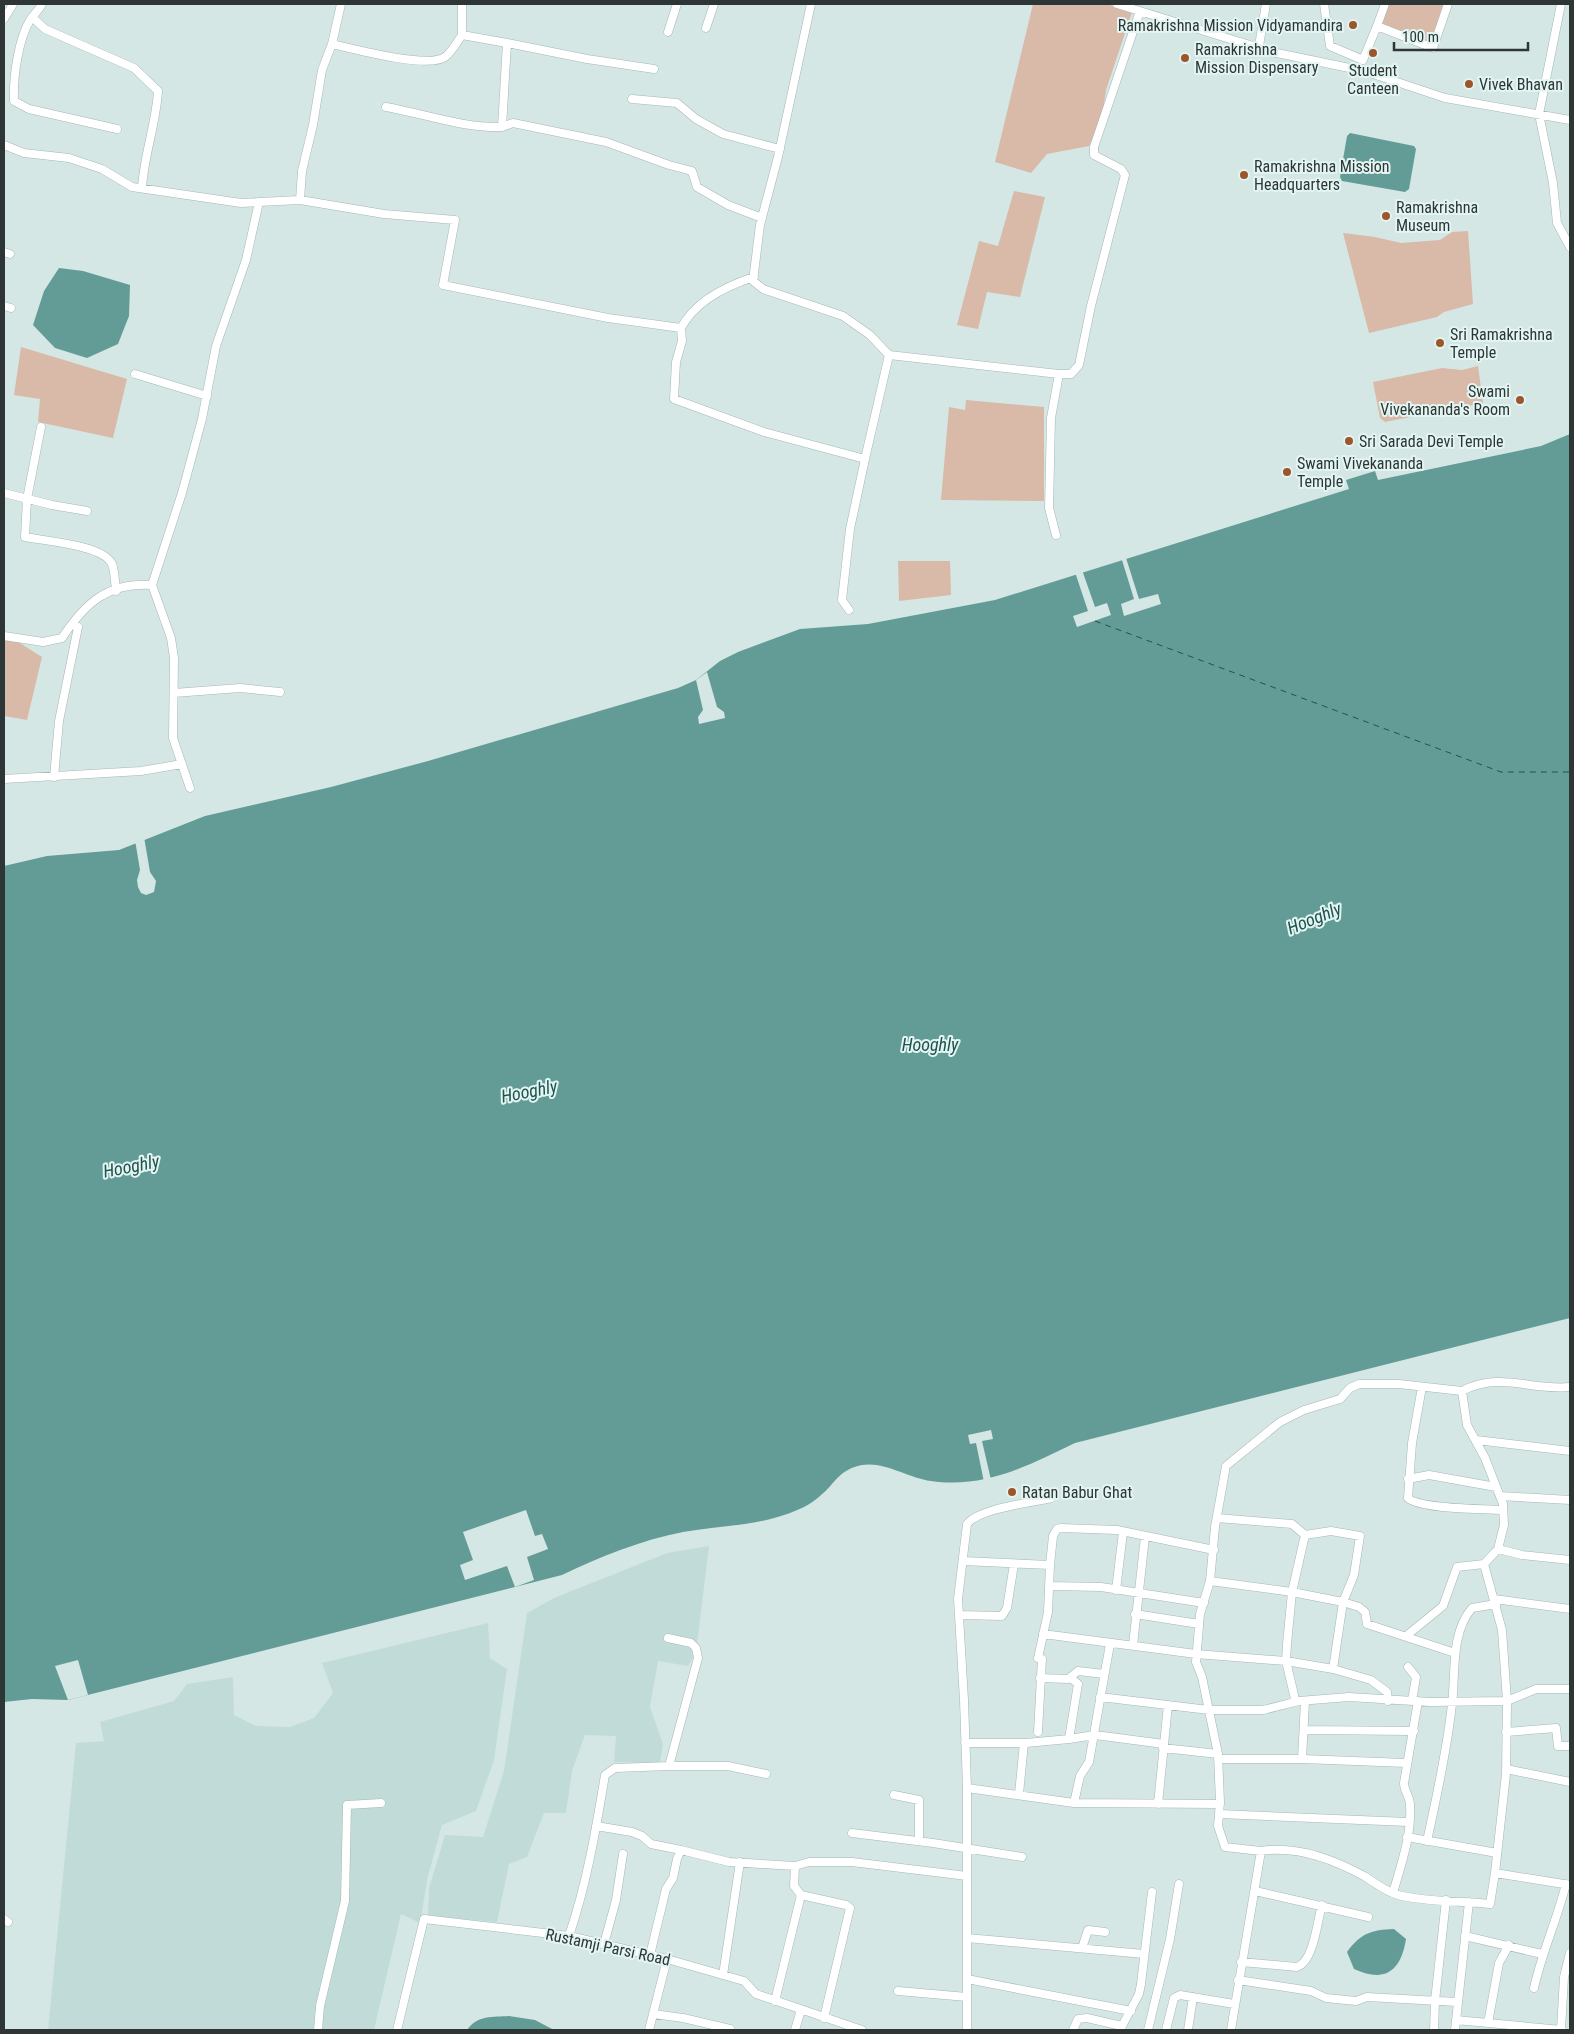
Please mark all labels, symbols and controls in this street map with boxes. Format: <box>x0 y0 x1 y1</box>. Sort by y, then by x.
place label: Ramakrishna Mission Vidyamandira <box>1118 16 1343 35</box>
marker: Ramakrishna Mission Vidyamandira <box>1347 19 1359 31</box>
scale bar <box>1394 20 1528 52</box>
text: 100 m <box>1402 28 1439 46</box>
place label: Ramakrishna Mission Dispensary <box>1195 40 1319 77</box>
marker: Student Canteen <box>1367 47 1379 59</box>
marker: Ramakrishna Mission Dispensary <box>1179 52 1191 64</box>
place label: Student Canteen <box>1347 61 1399 98</box>
place label: Vivek Bhavan <box>1479 75 1563 94</box>
marker: Vivek Bhavan <box>1463 78 1475 90</box>
place label: Ramakrishna Mission Headquarters <box>1254 157 1390 194</box>
marker: Ramakrishna Mission Headquarters <box>1238 169 1250 181</box>
place label: Ramakrishna Museum <box>1396 198 1478 235</box>
marker: Ramakrishna Museum <box>1380 210 1392 222</box>
place label: Sri Ramakrishna Temple <box>1450 325 1553 362</box>
marker: Sri Ramakrishna Temple <box>1434 337 1446 349</box>
place label: Swami Vivekananda's Room <box>1380 382 1510 419</box>
marker: Swami Vivekananda's Room <box>1514 394 1526 406</box>
place label: Sri Sarada Devi Temple <box>1359 432 1504 451</box>
marker: Sri Sarada Devi Temple <box>1343 435 1355 447</box>
place label: Swami Vivekananda Temple <box>1297 454 1423 491</box>
marker: Swami Vivekananda Temple <box>1281 466 1293 478</box>
water label: Hooghly <box>1284 897 1345 938</box>
water label: Hooghly <box>902 1034 959 1055</box>
water label: Hooghly <box>499 1075 560 1107</box>
water label: Hooghly <box>101 1150 162 1182</box>
place label: Ratan Babur Ghat <box>1022 1483 1132 1502</box>
marker: Ratan Babur Ghat <box>1006 1486 1018 1498</box>
street label: Rustamji Parsi Road <box>544 1925 672 1969</box>

